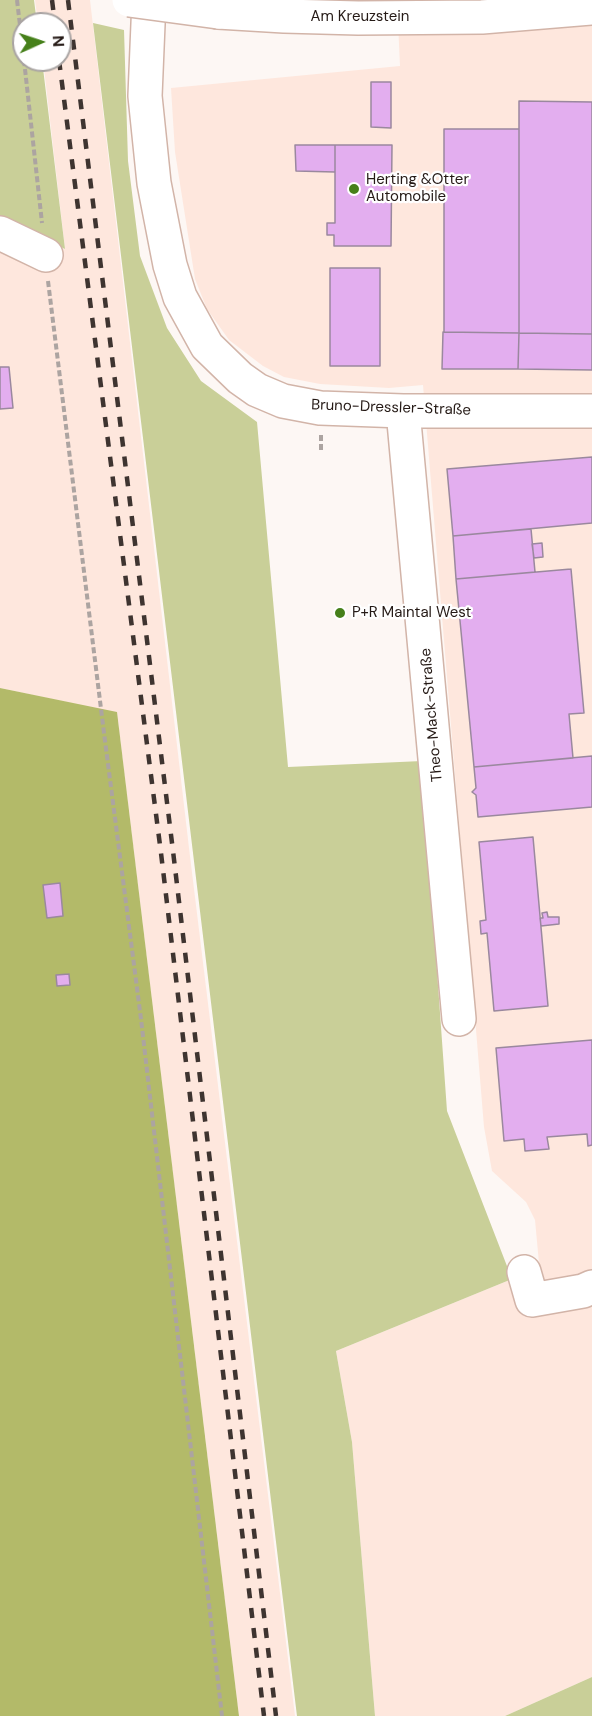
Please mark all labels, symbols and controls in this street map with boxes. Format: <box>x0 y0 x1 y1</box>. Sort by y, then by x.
street label: Am Kreuzstein <box>311 8 409 26</box>
north arrow <box>12 12 72 72</box>
text: N <box>48 35 69 48</box>
place label: Herting &Otter Automobile <box>366 171 469 206</box>
marker: Herting &Otter Automobile <box>347 182 361 196</box>
street label: Bruno-Dressler-Straße <box>311 396 471 420</box>
place label: P+R Maintal West <box>352 604 471 622</box>
marker: P+R Maintal West <box>333 606 347 620</box>
street label: Theo-Mack-Straße <box>417 647 447 783</box>

